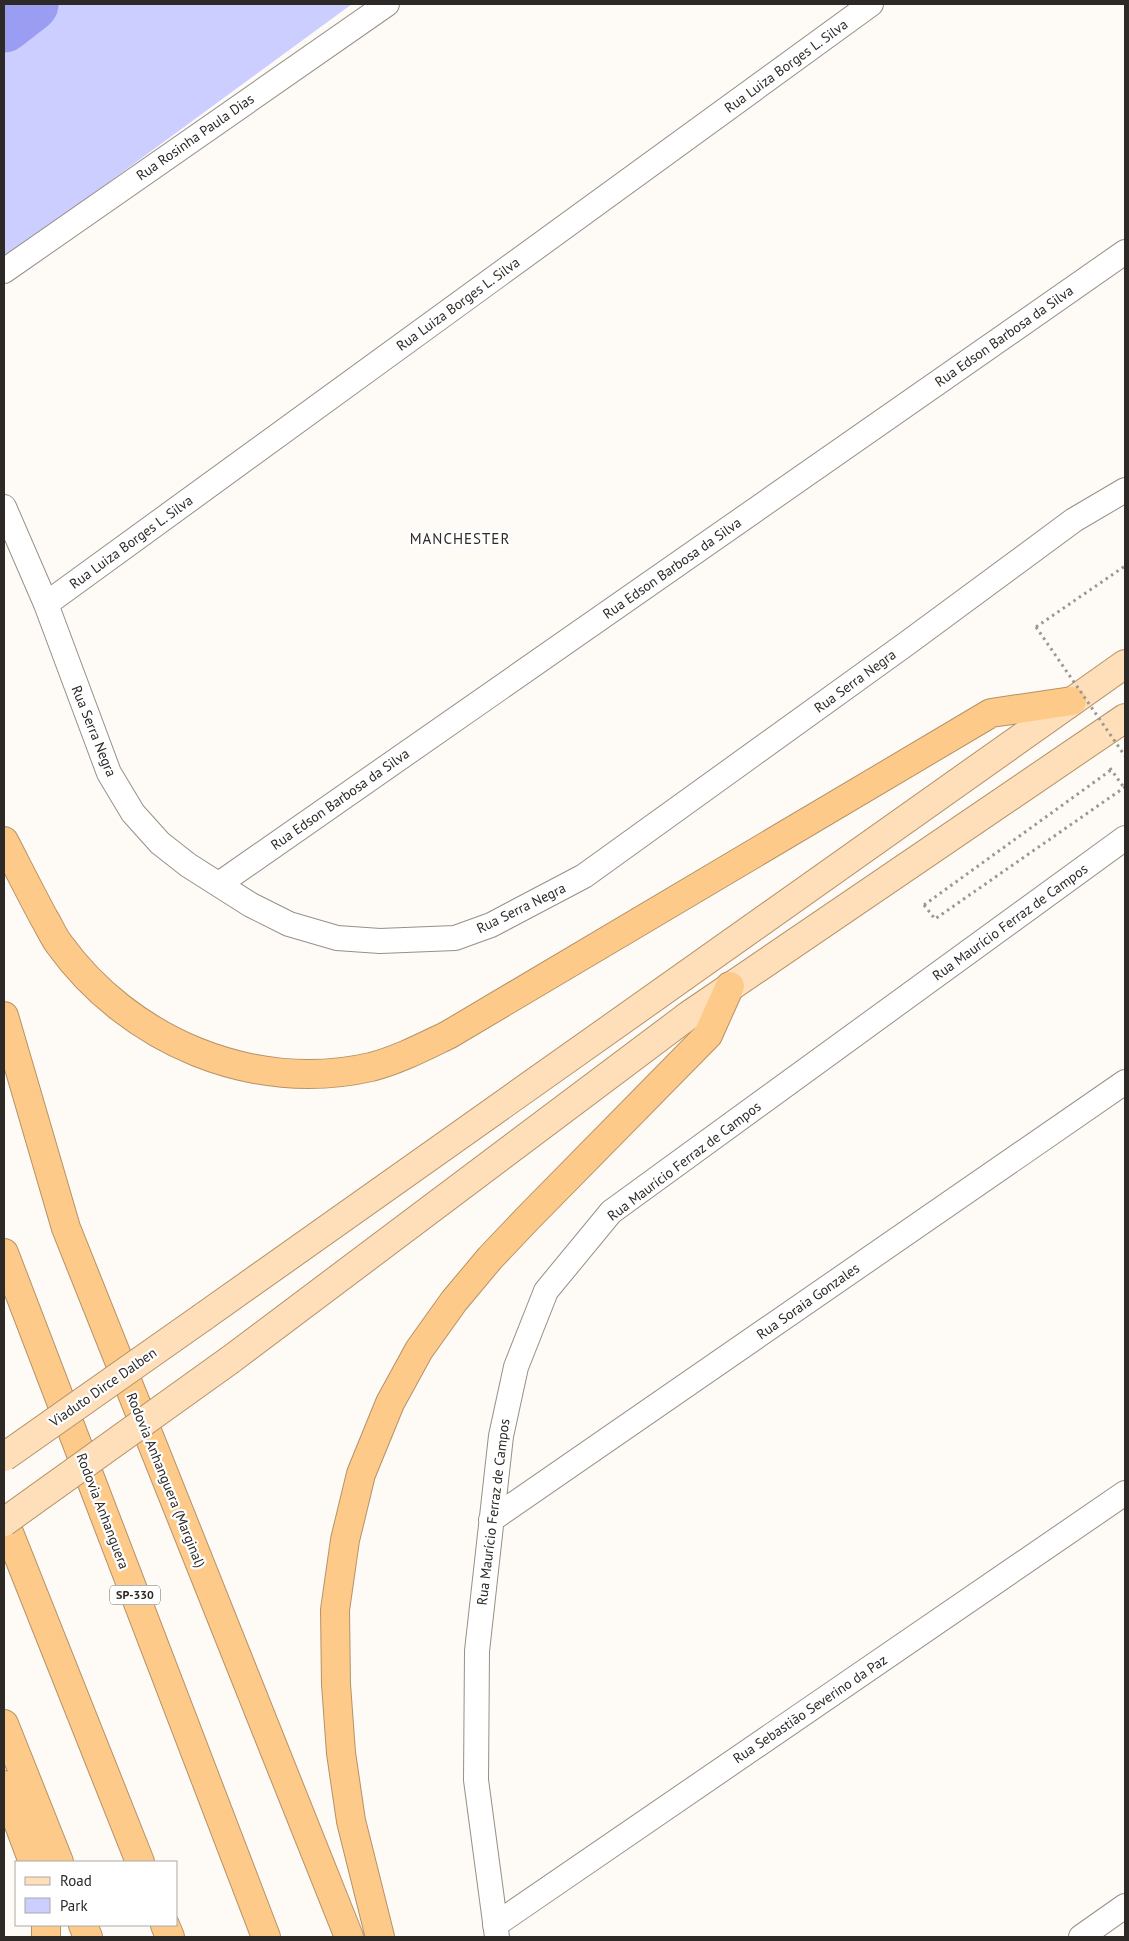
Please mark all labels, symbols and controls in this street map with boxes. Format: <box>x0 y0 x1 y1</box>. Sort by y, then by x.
street label: Rua Luiza Borges L. Silva <box>721 15 851 117</box>
street label: Rua Rosinha Paula Dias <box>133 90 257 184</box>
street label: Rua Luiza Borges L. Silva <box>393 253 523 355</box>
street label: Rua Edson Barbosa da Silva <box>931 281 1077 391</box>
street label: Rua Luiza Borges L. Silva <box>66 491 196 593</box>
street label: Rua Edson Barbosa da Silva <box>599 513 745 623</box>
district label: MANCHESTER <box>410 529 510 548</box>
street label: Rua Serra Negra <box>811 645 899 717</box>
street label: Rua Serra Negra <box>68 683 120 779</box>
street label: Rua Edson Barbosa da Silva <box>267 744 413 854</box>
street label: Rua Maurício Ferraz de Campos <box>929 860 1091 984</box>
street label: Rua Serra Negra <box>474 879 568 937</box>
street label: Rua Maurício Ferraz de Campos <box>604 1097 764 1225</box>
street label: Rua Soraia Gonzales <box>753 1259 863 1343</box>
street label: Viaduto Dirce Dalben <box>45 1343 160 1431</box>
street label: Rodovia Anhanguera (Marginal) <box>123 1390 209 1570</box>
street label: Rua Maurício Ferraz de Campos <box>473 1418 513 1606</box>
street label: Rodovia Anhanguera <box>73 1450 133 1572</box>
road number: SP-330 <box>110 1586 160 1604</box>
street label: Rua Sebastião Severino da Paz <box>729 1651 891 1767</box>
legend <box>15 1861 178 1926</box>
text: Road <box>60 1871 92 1890</box>
text: Park <box>60 1896 88 1915</box>

